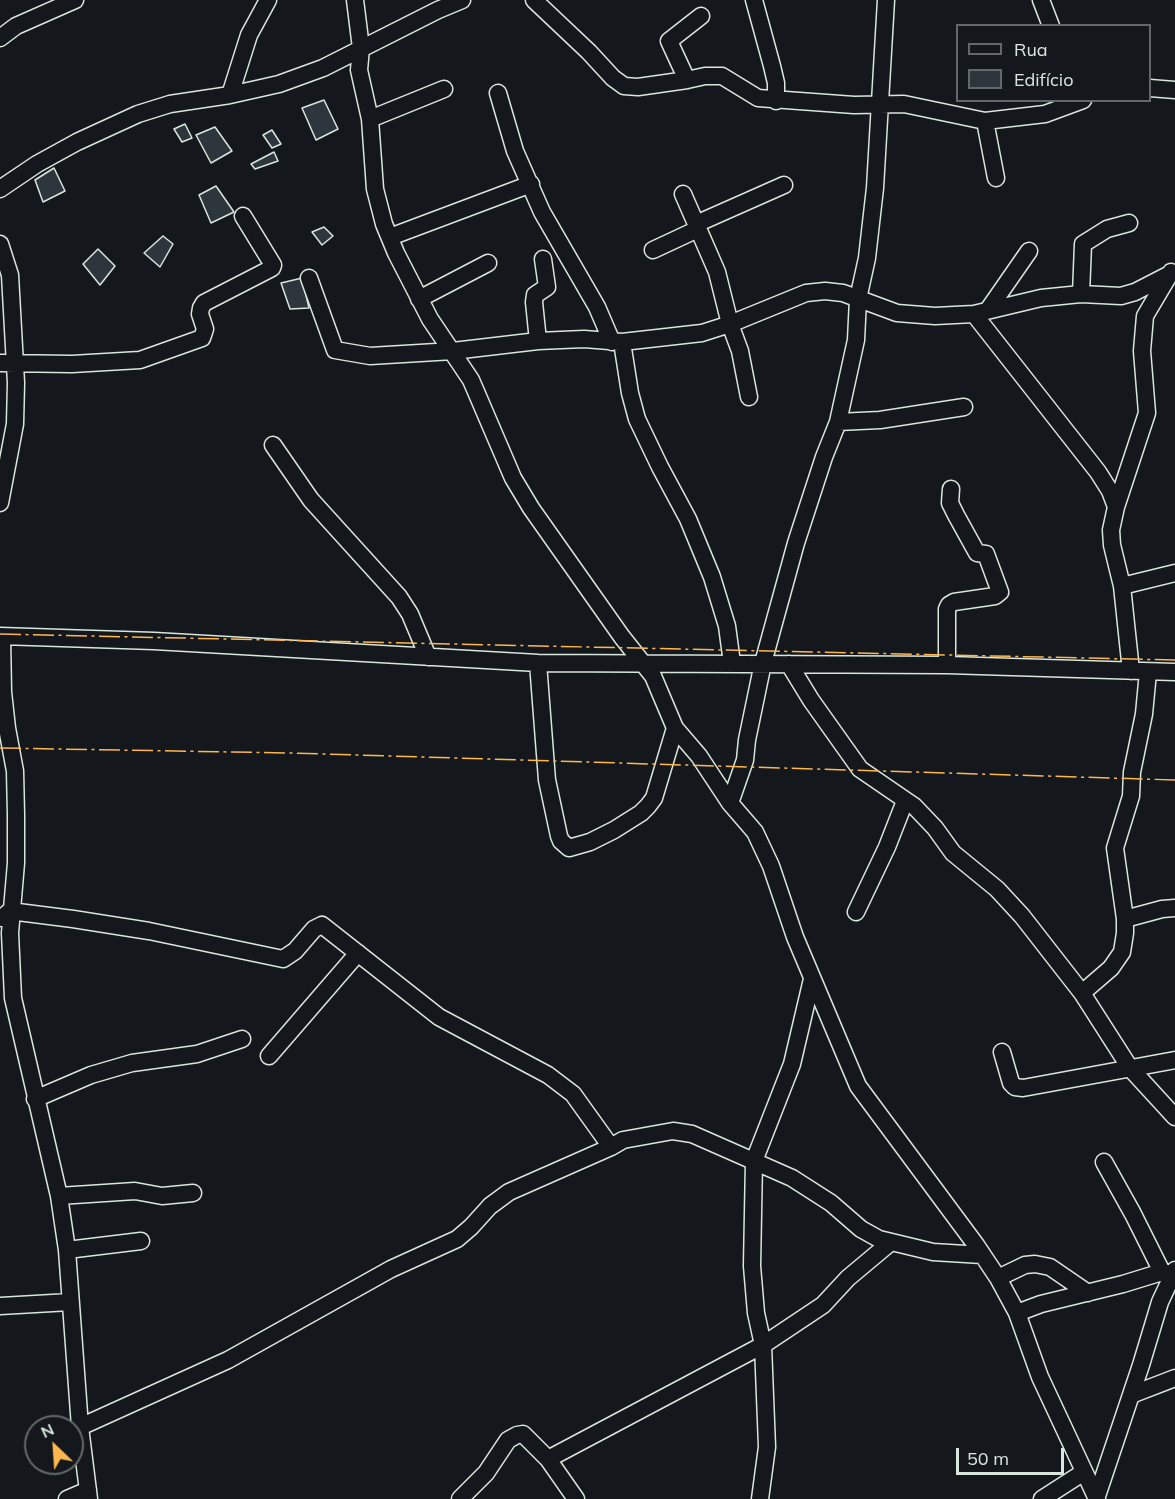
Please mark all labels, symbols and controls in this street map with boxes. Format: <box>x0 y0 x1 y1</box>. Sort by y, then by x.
legend <box>956 24 1151 102</box>
text: Rua <box>1014 38 1048 61</box>
text: Edifício <box>1014 68 1073 91</box>
north arrow <box>24 1415 84 1475</box>
text: N <box>38 1419 57 1442</box>
scale bar <box>959 1436 1067 1474</box>
text: 50 m <box>967 1447 1009 1470</box>

